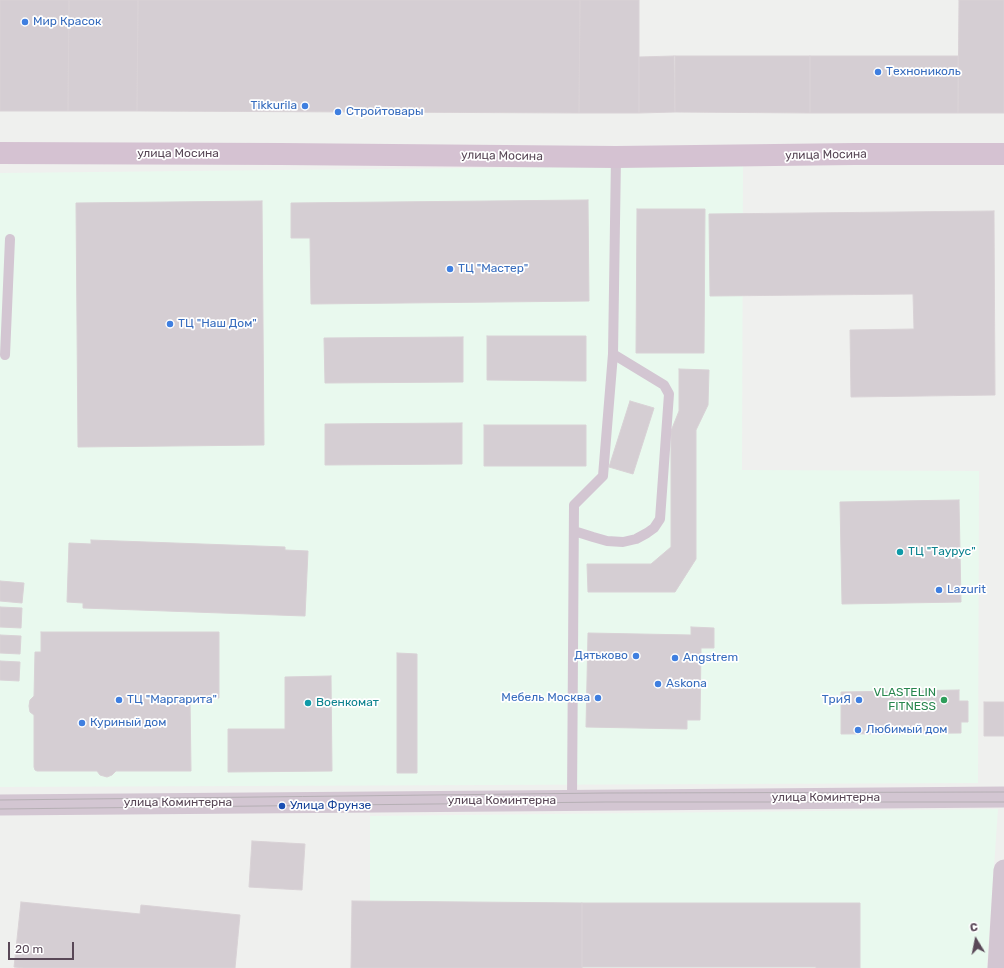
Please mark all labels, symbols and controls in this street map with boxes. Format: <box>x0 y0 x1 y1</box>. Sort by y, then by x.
place label: Мир Красок <box>33 15 101 29</box>
marker: Мир Красок <box>20 17 30 27</box>
place label: Технониколь <box>886 65 961 79</box>
marker: Технониколь <box>873 67 883 77</box>
place label: Tikkurila <box>251 99 297 113</box>
marker: Tikkurila <box>300 101 310 111</box>
place label: Стройтовары <box>346 105 424 119</box>
marker: Стройтовары <box>333 107 343 117</box>
street label: улица Мосина <box>137 147 219 161</box>
street label: улица Мосина <box>785 147 867 163</box>
street label: улица Мосина <box>461 148 543 164</box>
place label: ТЦ "Мастер" <box>458 262 528 276</box>
marker: ТЦ "Мастер" <box>445 264 455 274</box>
place label: ТЦ "Наш Дом" <box>178 317 257 331</box>
marker: ТЦ "Наш Дом" <box>165 319 175 329</box>
place label: ТЦ "Таурус" <box>908 545 976 559</box>
marker: ТЦ "Таурус" <box>895 547 905 557</box>
place label: Lazurit <box>947 583 986 597</box>
marker: Lazurit <box>934 585 944 595</box>
place label: Дятьково <box>574 649 628 663</box>
marker: Дятьково <box>631 651 641 661</box>
place label: Angstrem <box>683 651 738 665</box>
marker: Angstrem <box>670 653 680 663</box>
place label: Askona <box>666 677 707 691</box>
marker: Askona <box>653 679 663 689</box>
place label: VLASTELIN FITNESS <box>874 686 936 714</box>
place label: Мебель Москва <box>501 691 590 705</box>
place label: ТЦ "Маргарита" <box>127 693 217 707</box>
marker: Мебель Москва <box>593 693 603 703</box>
place label: ТриЯ <box>822 693 851 707</box>
marker: ТЦ "Маргарита" <box>114 695 124 705</box>
marker: ТриЯ <box>854 695 864 705</box>
marker: VLASTELIN FITNESS <box>939 695 949 705</box>
place label: Военкомат <box>316 696 379 710</box>
marker: Военкомат <box>303 698 313 708</box>
place label: Куриный дом <box>90 716 166 730</box>
marker: Куриный дом <box>77 718 87 728</box>
place label: Любимый дом <box>866 723 947 737</box>
marker: Любимый дом <box>853 725 863 735</box>
street label: улица Коминтерна <box>772 791 880 805</box>
street label: улица Коминтерна <box>448 794 556 808</box>
street label: улица Коминтерна <box>124 796 232 810</box>
place label: Улица Фрунзе <box>290 799 371 813</box>
marker: Улица Фрунзе <box>277 801 287 811</box>
north arrow <box>956 920 996 960</box>
text: С <box>969 921 979 935</box>
scale bar <box>10 934 76 960</box>
text: 20 m <box>15 942 43 956</box>

